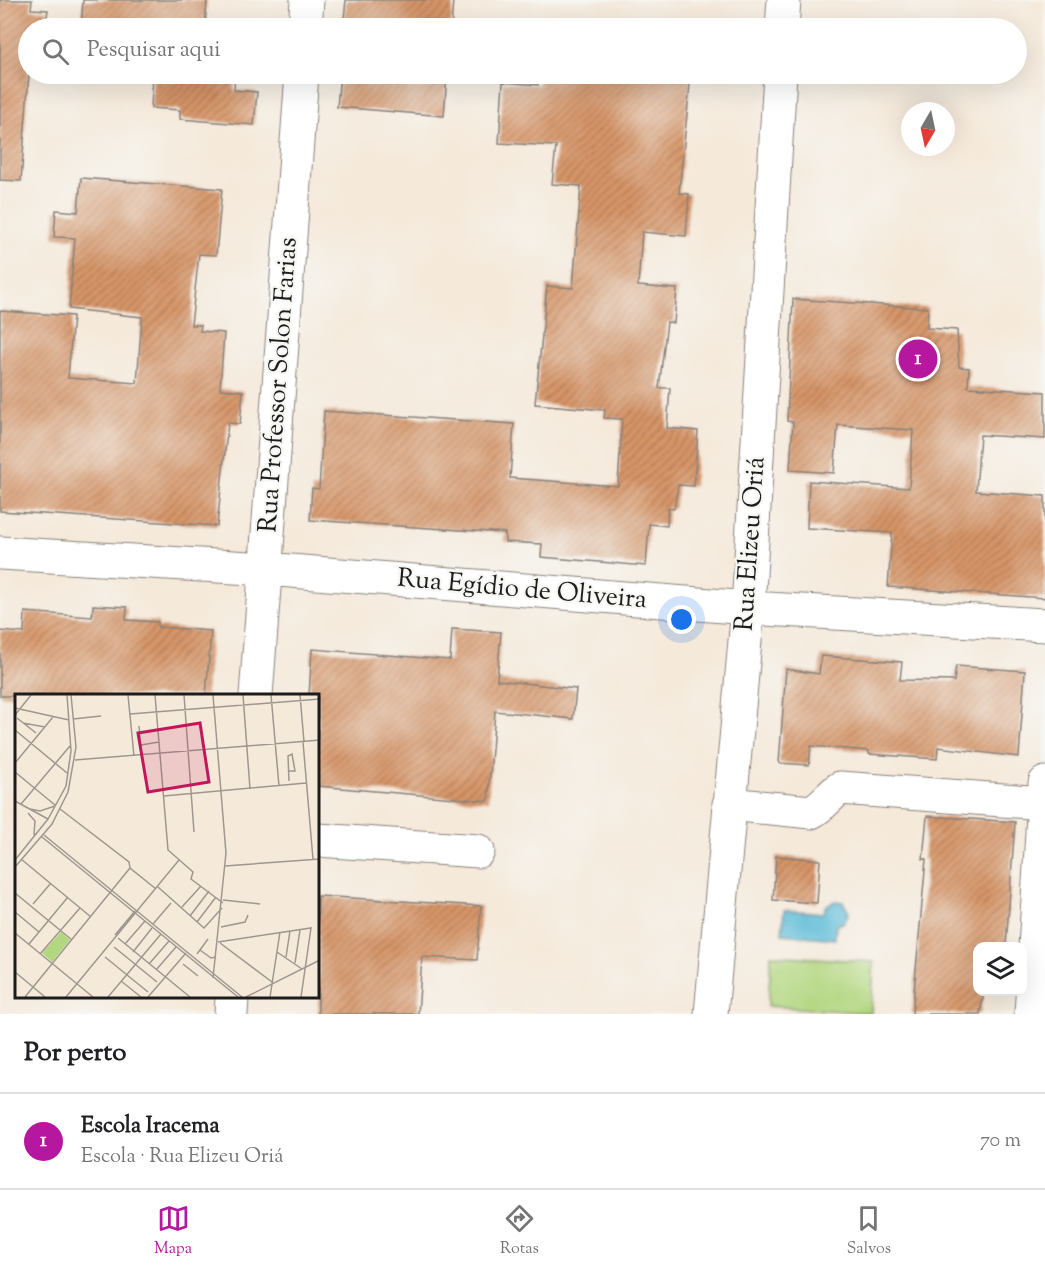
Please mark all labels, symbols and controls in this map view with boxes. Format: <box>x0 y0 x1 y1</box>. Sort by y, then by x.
search box <box>18 18 1027 84</box>
icon: search <box>39 35 72 68</box>
text: Pesquisar aqui <box>87 35 221 67</box>
north arrow <box>901 102 955 156</box>
street label: Rua Professor Solon Farias <box>250 236 308 534</box>
pin: 1 <box>898 336 938 382</box>
street label: Rua Elizeu Oriá <box>726 456 776 632</box>
street label: Rua Egídio de Oliveira <box>396 561 648 619</box>
your location <box>667 605 696 634</box>
inset map <box>15 694 320 999</box>
map controls <box>973 942 1027 996</box>
button: layers <box>973 942 1027 996</box>
text: Por perto <box>24 1035 126 1072</box>
text: Escola Iracema <box>81 1111 220 1143</box>
text: 1 <box>40 1127 47 1156</box>
text: 70 m <box>980 1127 1021 1156</box>
text: Escola · Rua Elizeu Oriá <box>81 1143 283 1172</box>
tab: Mapa <box>154 1202 192 1261</box>
tab: Rotas <box>500 1202 539 1261</box>
tab: Salvos <box>847 1202 891 1261</box>

